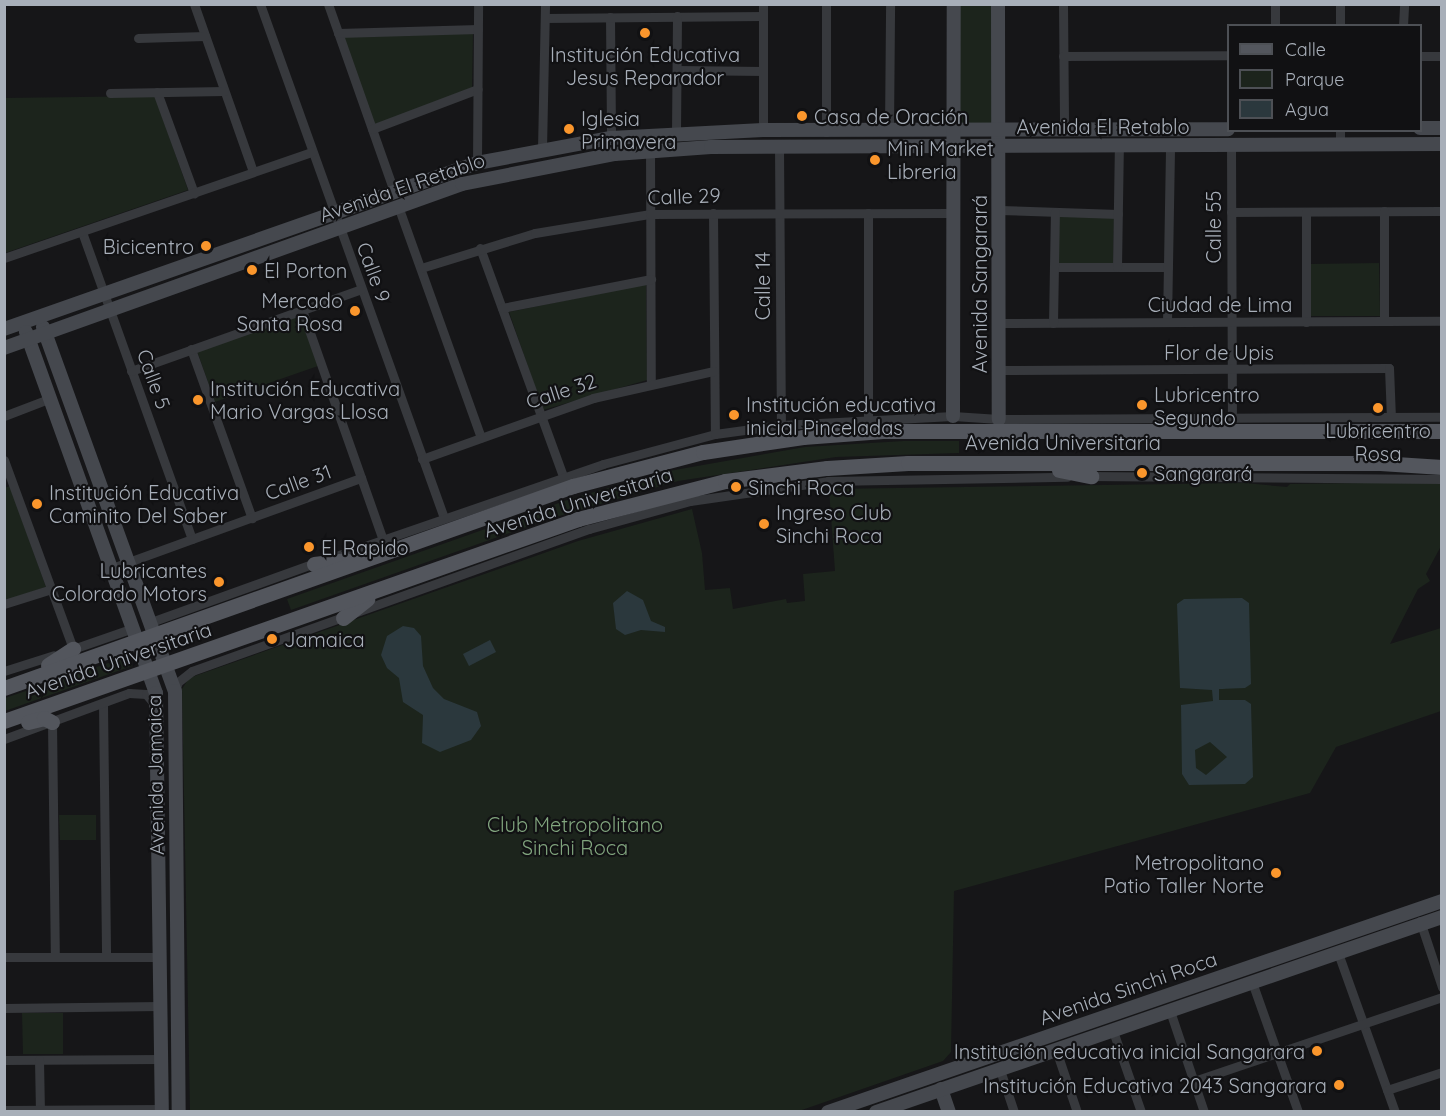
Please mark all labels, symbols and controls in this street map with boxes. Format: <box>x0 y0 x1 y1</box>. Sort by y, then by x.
legend <box>1227 24 1422 132</box>
marker: Institución Educativa Jesus Reparador <box>638 26 652 40</box>
text: Calle <box>1285 38 1326 61</box>
place label: Institución Educativa Jesus Reparador <box>550 42 740 89</box>
text: Parque <box>1285 68 1344 91</box>
text: Agua <box>1285 98 1329 121</box>
place label: Casa de Oración <box>814 104 968 128</box>
place label: Iglesia Primavera <box>581 106 676 153</box>
marker: Casa de Oración <box>795 109 809 123</box>
street label: Avenida El Retablo <box>1016 114 1190 138</box>
marker: Iglesia Primavera <box>562 122 576 136</box>
place label: Mini Market Libreria <box>887 136 994 183</box>
street label: Avenida El Retablo <box>316 147 488 227</box>
marker: Mini Market Libreria <box>868 153 882 167</box>
street label: Calle 29 <box>647 183 721 209</box>
street label: Calle 55 <box>1201 191 1225 263</box>
street label: Avenida Sangarará <box>967 195 991 373</box>
place label: Bicicentro <box>103 234 194 258</box>
marker: Bicicentro <box>199 239 213 253</box>
street label: Calle 9 <box>352 239 396 305</box>
street label: Calle 14 <box>750 252 774 320</box>
place label: El Porton <box>264 258 347 282</box>
marker: El Porton <box>245 263 259 277</box>
place label: Mercado Santa Rosa <box>237 288 343 335</box>
street label: Ciudad de Lima <box>1148 292 1292 316</box>
marker: Mercado Santa Rosa <box>348 304 362 318</box>
street label: Flor de Upis <box>1164 340 1274 364</box>
street label: Calle 5 <box>132 346 176 412</box>
street label: Calle 32 <box>523 368 599 414</box>
place label: Institución Educativa Mario Vargas Llosa <box>210 376 400 423</box>
place label: Lubricentro Segundo <box>1154 382 1259 429</box>
place label: Institución educativa inicial Pinceladas <box>746 392 936 439</box>
marker: Institución Educativa Mario Vargas Llosa <box>191 393 205 407</box>
marker: Lubricentro Segundo <box>1135 398 1149 412</box>
marker: Lubricentro Rosa <box>1371 401 1385 415</box>
marker: Institución educativa inicial Pinceladas <box>727 408 741 422</box>
place label: Lubricentro Rosa <box>1325 418 1431 465</box>
street label: Avenida Universitaria <box>965 430 1161 454</box>
street label: Calle 31 <box>262 459 334 505</box>
place label: Sangarará <box>1154 461 1253 485</box>
street label: Avenida Universitaria <box>481 462 675 542</box>
marker: Sangarará <box>1135 466 1149 480</box>
place label: Sinchi Roca <box>748 475 854 499</box>
place label: Institución Educativa Caminito Del Saber <box>49 480 239 527</box>
marker: Sinchi Roca <box>729 480 743 494</box>
marker: Institución Educativa Caminito Del Saber <box>30 497 44 511</box>
place label: Ingreso Club Sinchi Roca <box>776 500 892 547</box>
marker: Ingreso Club Sinchi Roca <box>757 517 771 531</box>
place label: El Rapido <box>321 535 409 559</box>
marker: El Rapido <box>302 540 316 554</box>
place label: Lubricantes Colorado Motors <box>52 558 207 605</box>
marker: Lubricantes Colorado Motors <box>212 575 226 589</box>
street label: Avenida Universitaria <box>21 617 215 703</box>
place label: Jamaica <box>284 627 365 651</box>
marker: Jamaica <box>265 632 279 646</box>
street label: Avenida Jamaica <box>142 695 168 855</box>
park label: Club Metropolitano Sinchi Roca <box>487 812 663 859</box>
place label: Metropolitano Patio Taller Norte <box>1103 850 1264 897</box>
marker: Metropolitano Patio Taller Norte <box>1269 866 1283 880</box>
street label: Avenida Sinchi Roca <box>1036 946 1220 1030</box>
place label: Institución educativa inicial Sangarara <box>954 1039 1305 1063</box>
marker: Institución educativa inicial Sangarara <box>1310 1044 1324 1058</box>
place label: Institución Educativa 2043 Sangarara <box>983 1073 1327 1097</box>
marker: Institución Educativa 2043 Sangarara <box>1332 1078 1346 1092</box>

